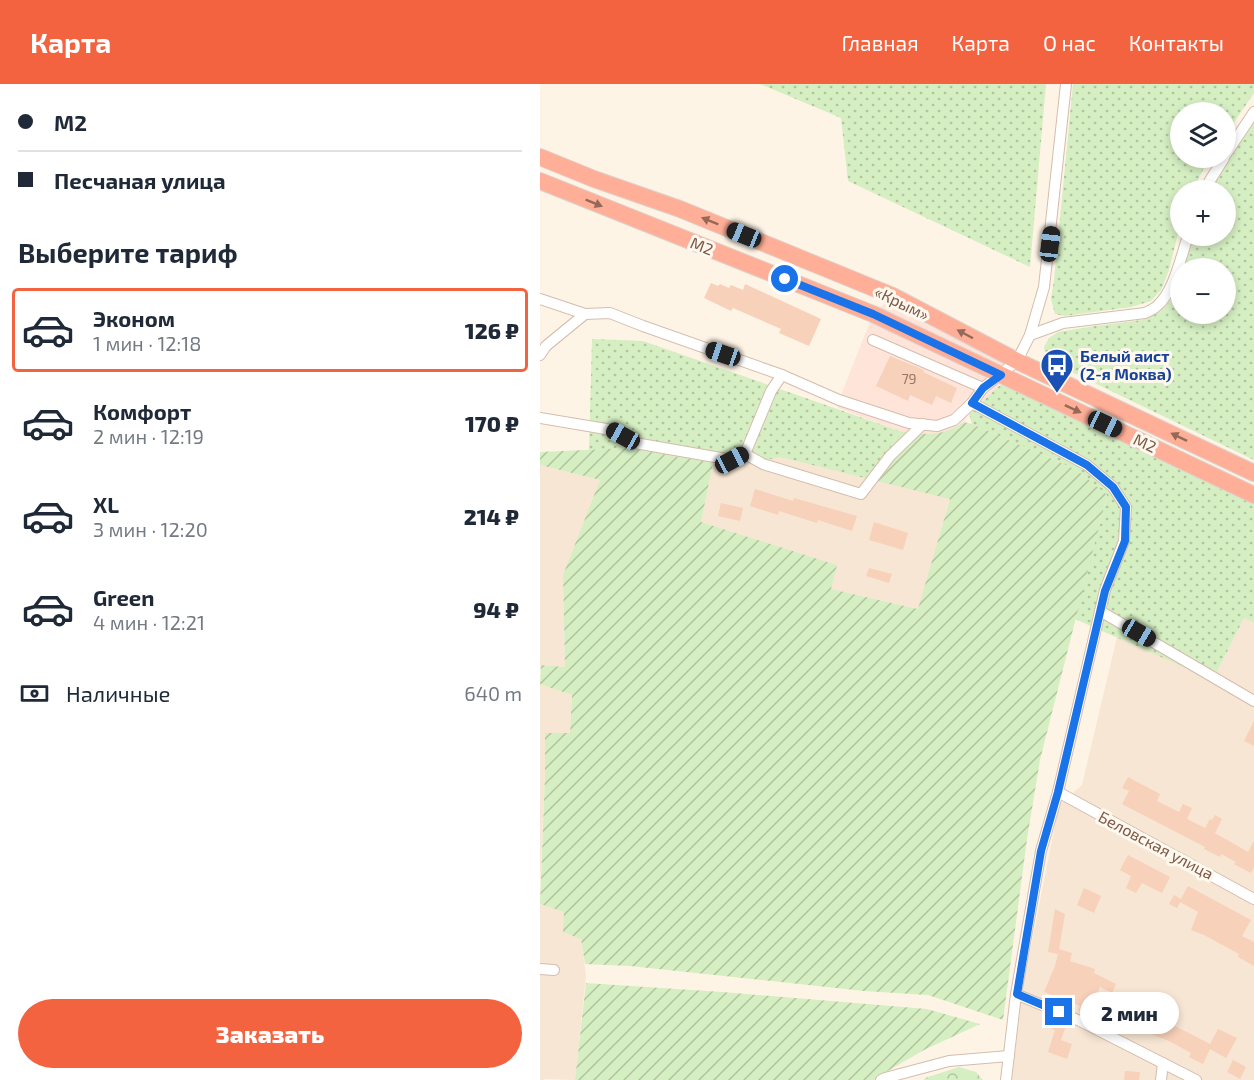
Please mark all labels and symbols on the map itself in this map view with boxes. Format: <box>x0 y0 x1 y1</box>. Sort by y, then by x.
one-way arrow <box>586 198 604 208</box>
one-way arrow <box>701 216 719 225</box>
car <box>724 220 764 250</box>
car <box>1039 225 1061 263</box>
street label: М2 <box>688 232 716 259</box>
route start <box>771 265 798 292</box>
street label: «Крым» <box>872 281 933 324</box>
one-way arrow <box>956 329 973 339</box>
car <box>703 340 743 368</box>
place label: Белый аист (2-я Моква) <box>1080 346 1172 383</box>
bus stop icon: Белый аист (2-я Моква) <box>1039 347 1075 394</box>
house number: 79 <box>901 370 917 387</box>
one-way arrow <box>1064 404 1081 413</box>
car <box>1085 408 1125 440</box>
car <box>603 419 643 453</box>
street label: М2 <box>1131 429 1160 456</box>
one-way arrow <box>1171 432 1188 441</box>
car <box>712 444 752 476</box>
car <box>1119 616 1159 650</box>
street label: Беловская улица <box>1095 806 1217 884</box>
callout: 2 мин <box>1080 991 1179 1033</box>
route end <box>1045 998 1072 1025</box>

